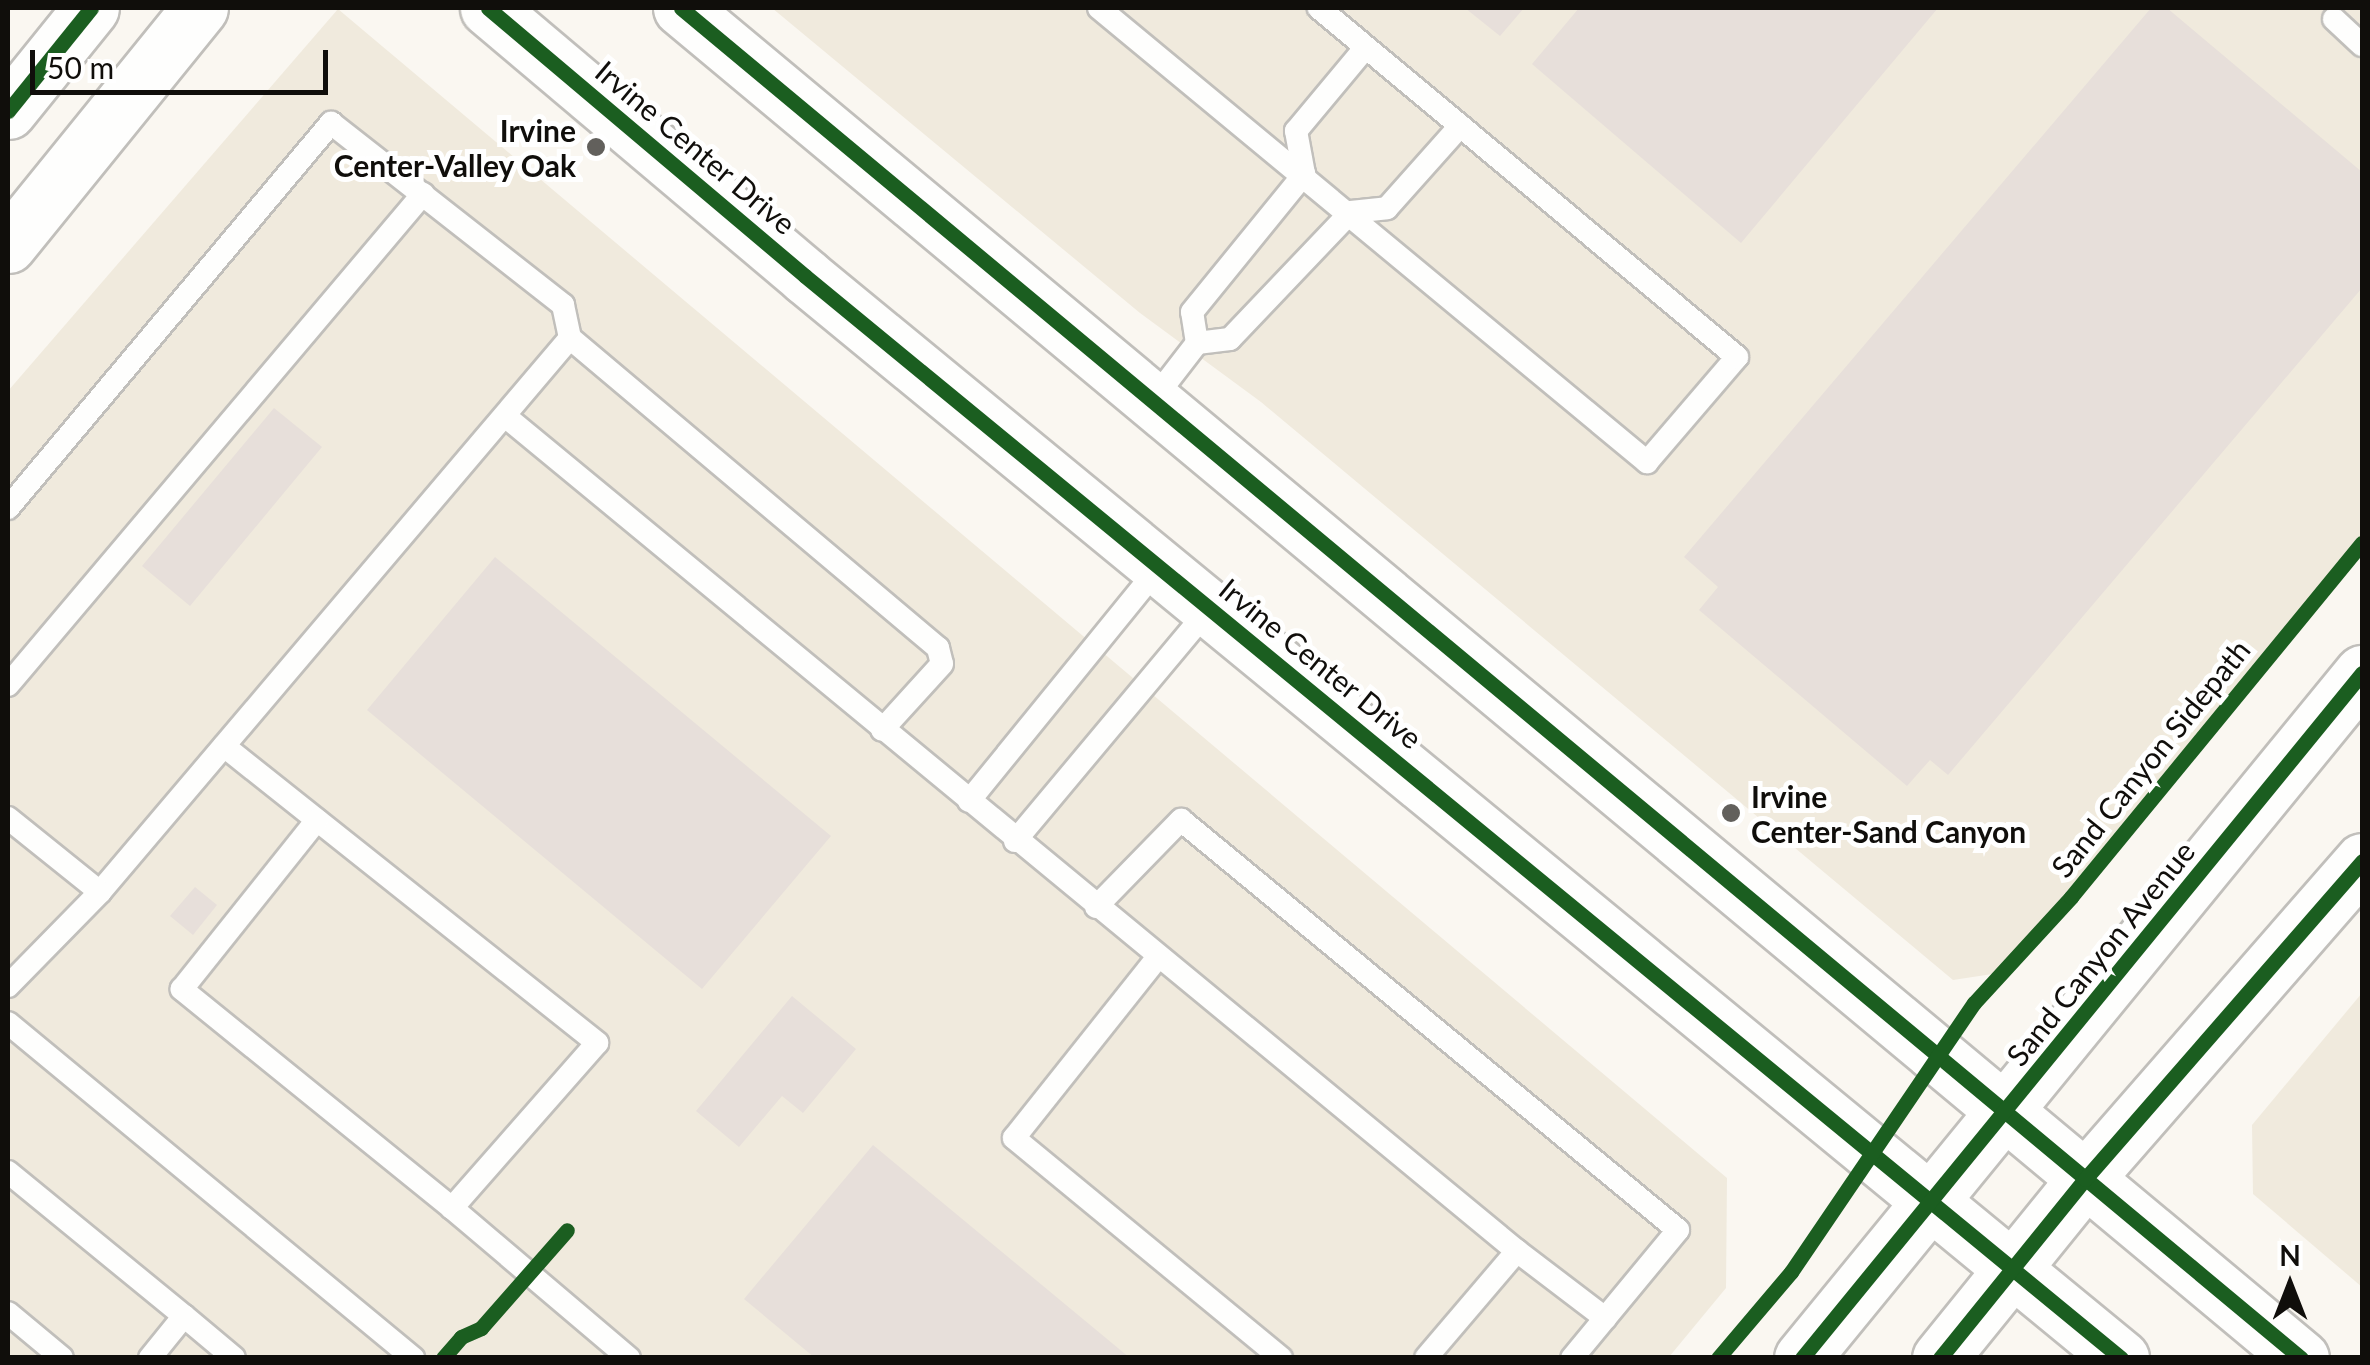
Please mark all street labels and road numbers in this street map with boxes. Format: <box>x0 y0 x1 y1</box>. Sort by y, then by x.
street label: Irvine Center Drive <box>588 53 804 241</box>
street label: Irvine Center Drive <box>1212 570 1430 756</box>
street label: Sand Canyon Sidepath <box>2043 632 2257 884</box>
street label: Sand Canyon Avenue <box>1998 833 2202 1073</box>

